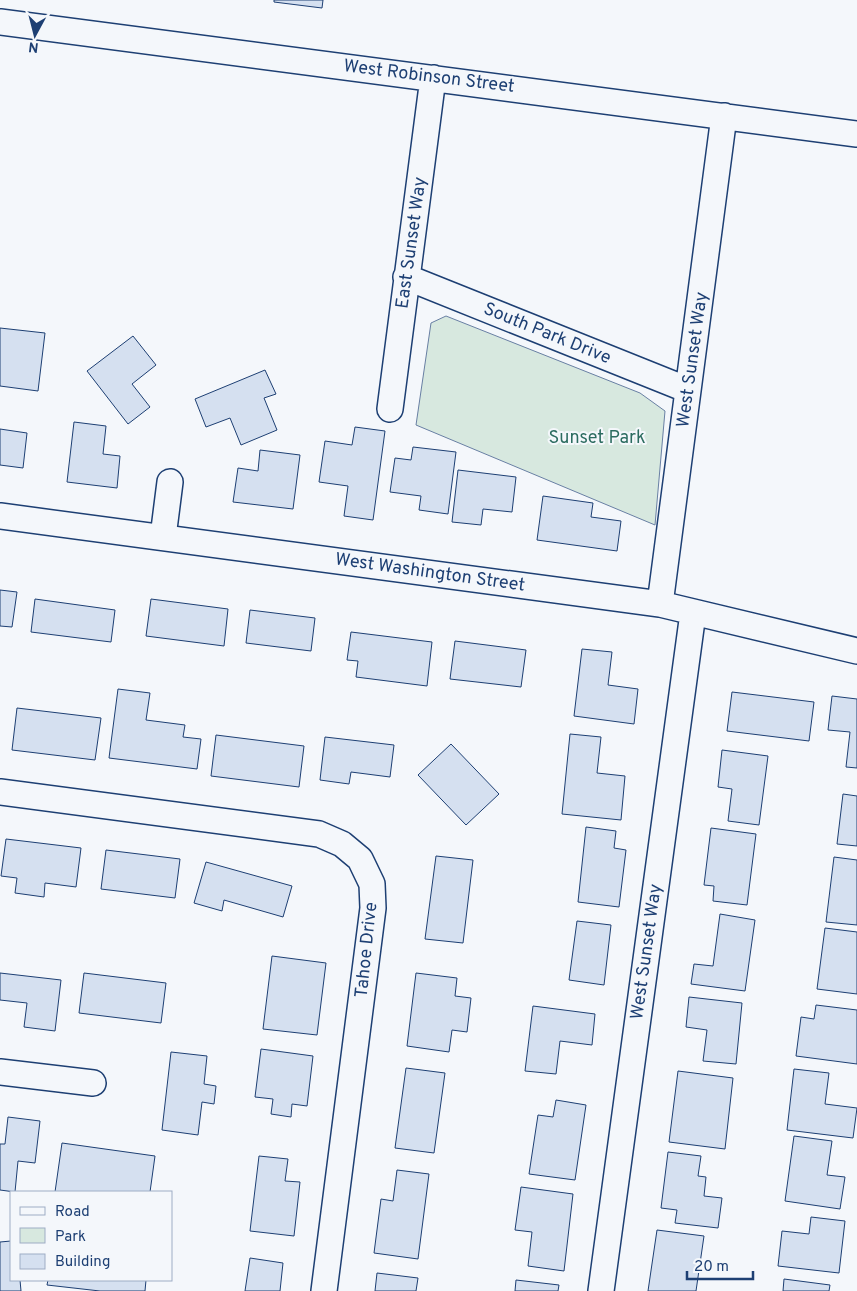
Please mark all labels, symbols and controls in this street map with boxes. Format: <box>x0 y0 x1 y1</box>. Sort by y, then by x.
north arrow <box>10 10 60 60</box>
text: N <box>28 37 40 55</box>
street label: West Robinson Street <box>342 55 516 99</box>
street label: East Sunset Way <box>391 176 433 310</box>
street label: West Sunset Way <box>672 291 714 429</box>
street label: South Park Drive <box>480 298 614 370</box>
park label: Sunset Park <box>548 427 646 450</box>
street label: West Washington Street <box>334 548 526 598</box>
street label: West Sunset Way <box>626 883 668 1021</box>
street label: Tahoe Drive <box>351 901 383 999</box>
legend <box>10 1191 172 1281</box>
text: Road <box>55 1203 90 1222</box>
text: Park <box>55 1228 86 1247</box>
scale bar <box>687 1248 753 1280</box>
text: Building <box>55 1253 110 1272</box>
text: 20 m <box>694 1258 729 1277</box>

